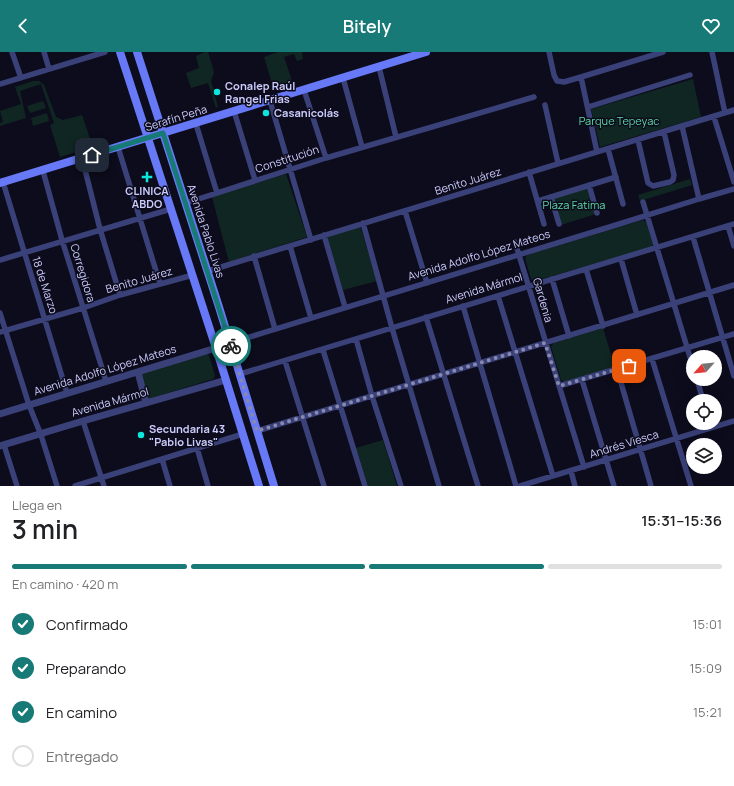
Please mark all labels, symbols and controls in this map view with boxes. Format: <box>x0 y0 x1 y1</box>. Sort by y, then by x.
text: Bitely <box>343 14 391 38</box>
icon: back <box>12 15 34 37</box>
icon: heart <box>700 15 722 37</box>
place label: Conalep Raúl Rangel Frias <box>225 78 295 106</box>
marker: Conalep Raúl Rangel Frias <box>212 87 222 97</box>
street label: Serafín Peña <box>143 101 209 134</box>
place label: Casanicolás <box>274 105 339 120</box>
marker: Casanicolás <box>261 108 271 118</box>
park label: Parque Tepeyac <box>579 113 659 128</box>
pin <box>75 138 109 172</box>
street label: Constitución <box>253 141 321 176</box>
icon: home <box>81 144 103 166</box>
street label: Benito Juárez <box>433 163 503 198</box>
marker: CLINICA ABDO <box>141 171 153 183</box>
street label: Avenida Pablo Livas <box>184 182 229 280</box>
place label: CLINICA ABDO <box>125 183 169 211</box>
park label: Plaza Fatima <box>543 197 605 212</box>
street label: Avenida Adolfo López Mateos <box>406 226 552 283</box>
street label: Corregidora <box>67 242 100 304</box>
street label: 18 de Marzo <box>29 254 62 316</box>
street label: Benito Juárez <box>104 263 174 296</box>
street label: Avenida Mármol <box>444 269 524 306</box>
street label: Gardenia <box>530 276 557 324</box>
courier <box>211 326 251 366</box>
icon: bike <box>220 335 242 357</box>
street label: Avenida Adolfo López Mateos <box>32 341 178 398</box>
pin <box>612 349 646 383</box>
north arrow <box>686 350 722 386</box>
map controls <box>686 350 722 474</box>
icon: bag <box>618 355 640 377</box>
street label: Avenida Mármol <box>69 383 150 420</box>
button: locate <box>686 394 722 430</box>
place label: Secundaria 43 "Pablo Livas" <box>149 421 225 449</box>
street label: Andrés Viesca <box>587 426 660 461</box>
marker: Secundaria 43 "Pablo Livas" <box>136 430 146 440</box>
button: layers <box>686 438 722 474</box>
text: Llega en <box>12 496 62 514</box>
text: 15:31–15:36 <box>641 510 722 531</box>
text: 3 min <box>12 511 78 547</box>
text: En camino · 420 m <box>12 575 118 593</box>
icon: check <box>12 613 34 635</box>
text: Confirmado <box>46 614 128 635</box>
text: 15:01 <box>693 615 722 633</box>
icon: check <box>12 657 34 679</box>
text: Preparando <box>46 658 126 679</box>
text: 15:09 <box>690 659 722 677</box>
icon: check <box>12 701 34 723</box>
text: En camino <box>46 702 117 723</box>
text: 15:21 <box>693 703 722 721</box>
text: Entregado <box>46 746 118 767</box>

